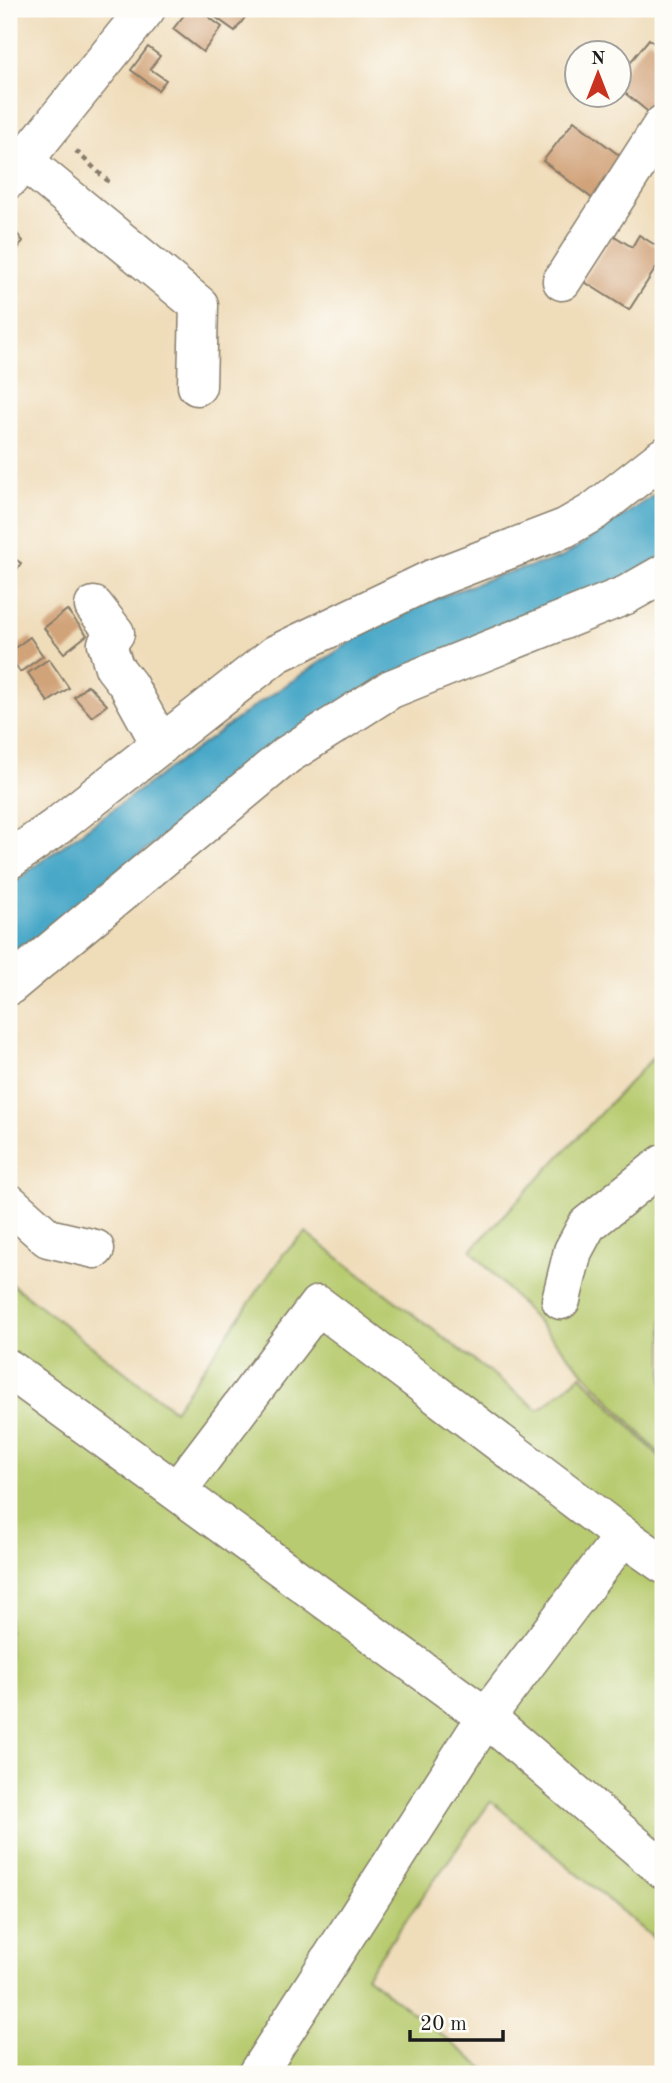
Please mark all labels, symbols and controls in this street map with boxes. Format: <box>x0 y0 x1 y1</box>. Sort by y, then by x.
north arrow <box>564 38 634 108</box>
text: N <box>591 50 606 69</box>
scale bar <box>410 1999 502 2043</box>
text: 20 m <box>420 2014 467 2035</box>

